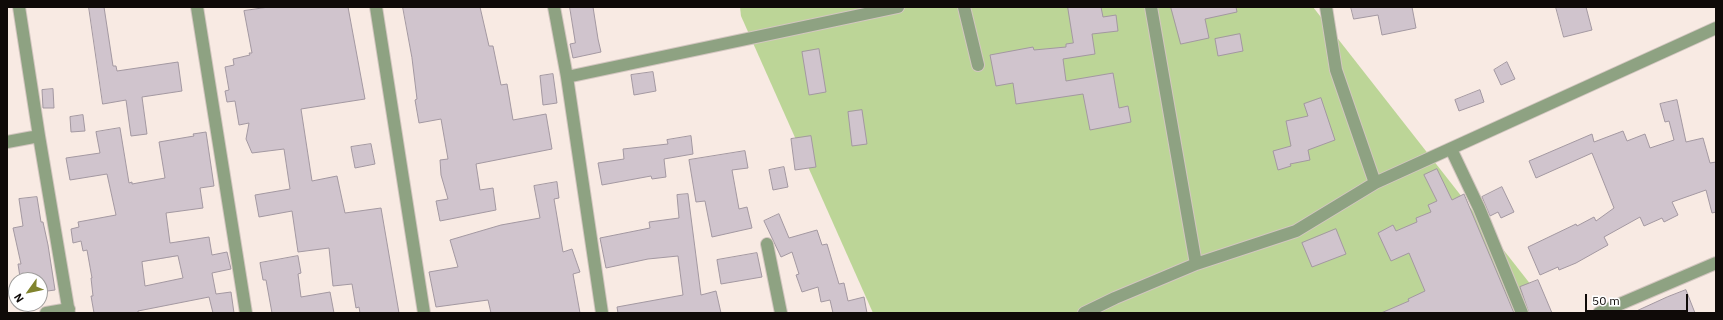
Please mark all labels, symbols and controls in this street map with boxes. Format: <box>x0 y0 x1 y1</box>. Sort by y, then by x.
north arrow <box>8 272 48 312</box>
scale bar <box>1587 286 1690 312</box>
text: N <box>11 291 27 305</box>
text: 50 m <box>1592 293 1620 308</box>

